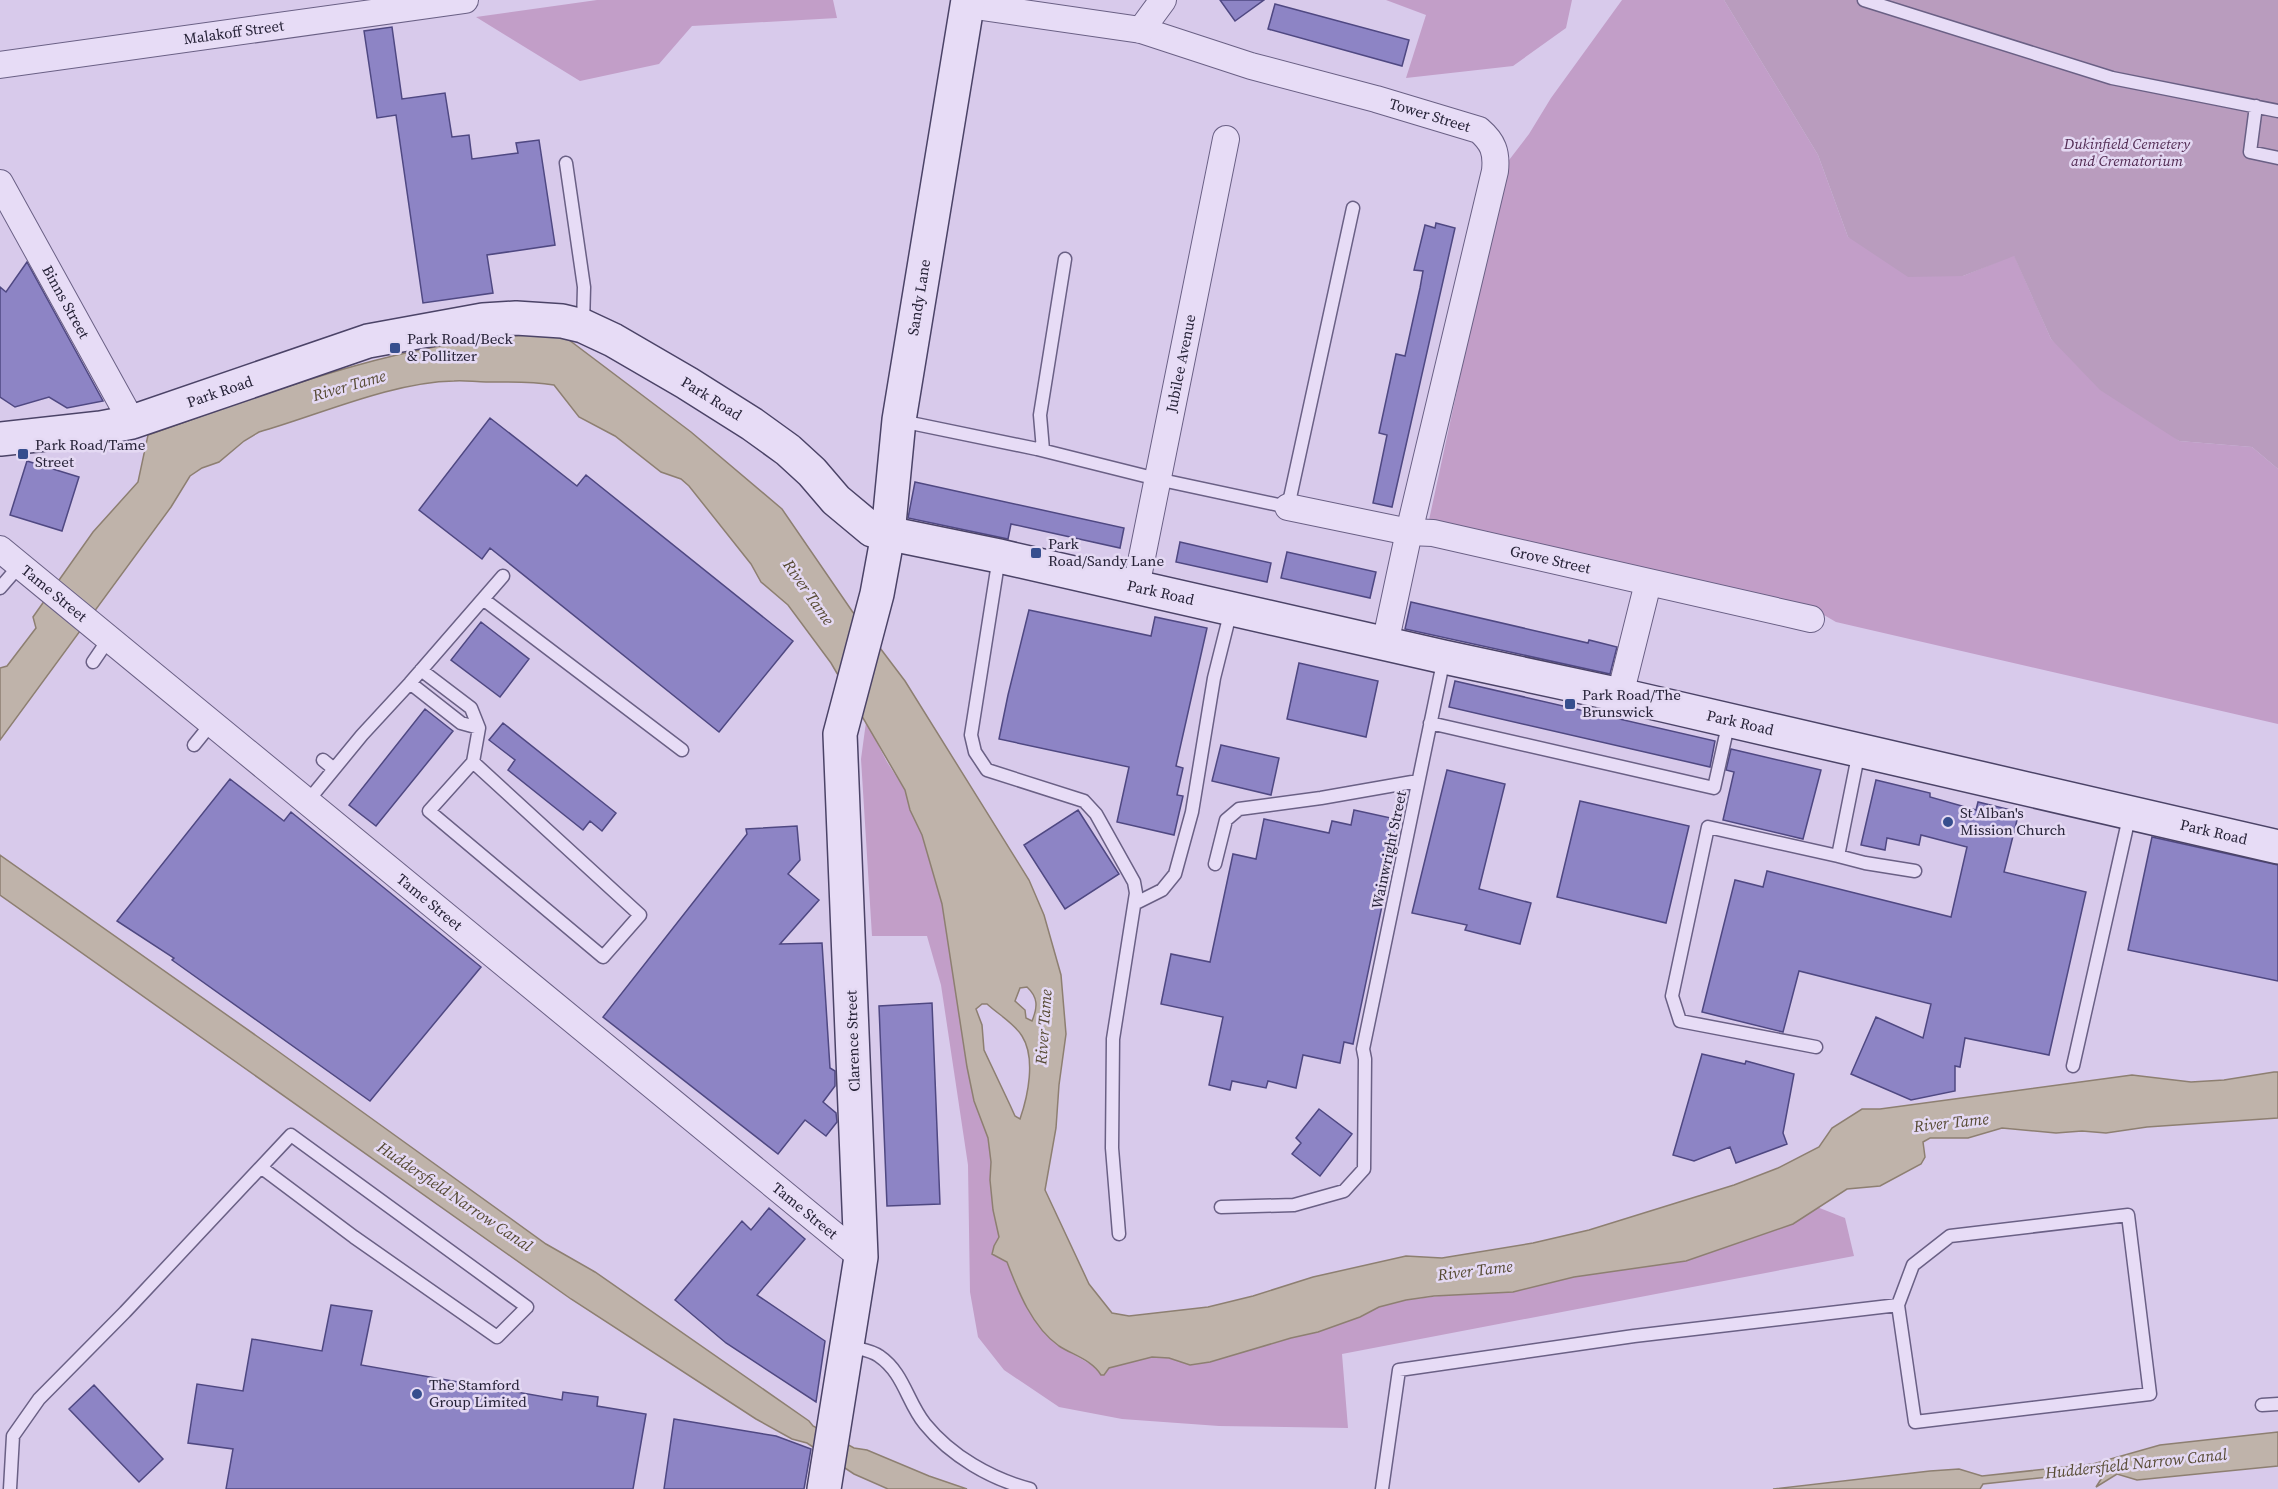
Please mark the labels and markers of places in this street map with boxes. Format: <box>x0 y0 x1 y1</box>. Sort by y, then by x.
place label: Park Road/Beck & Pollitzer <box>407 328 513 366</box>
marker: Park Road/Beck & Pollitzer <box>388 341 402 355</box>
place label: Park Road/Tame Street <box>35 434 146 472</box>
marker: Park Road/Tame Street <box>16 447 30 461</box>
place label: Park Road/Sandy Lane <box>1048 533 1164 571</box>
marker: Park Road/Sandy Lane <box>1029 546 1043 560</box>
place label: Park Road/The Brunswick <box>1582 684 1681 722</box>
marker: Park Road/The Brunswick <box>1563 697 1577 711</box>
place label: St Alban's Mission Church <box>1960 802 2066 840</box>
marker: St Alban's Mission Church <box>1941 815 1955 829</box>
place label: The Stamford Group Limited <box>429 1374 527 1412</box>
marker: The Stamford Group Limited <box>410 1387 424 1401</box>

